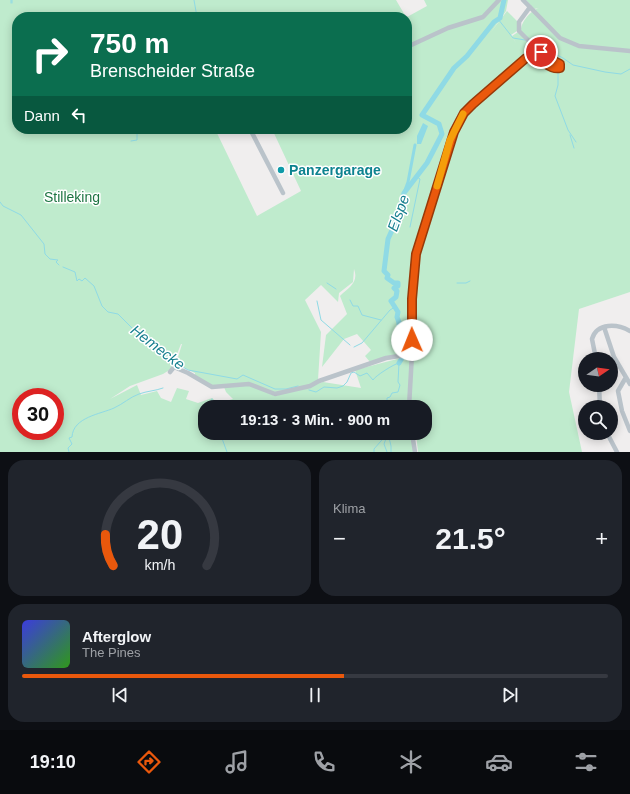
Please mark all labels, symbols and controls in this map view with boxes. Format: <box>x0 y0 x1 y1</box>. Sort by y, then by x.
icon: right <box>24 28 76 80</box>
text: 750 m <box>90 28 169 59</box>
pin <box>524 35 558 69</box>
icon: arrive <box>530 41 552 63</box>
text: Brenscheider Straße <box>90 61 255 81</box>
icon: left <box>68 104 90 126</box>
text: Dann <box>24 107 60 124</box>
place label: Panzergarage <box>289 162 381 178</box>
marker: Panzergarage <box>276 165 286 175</box>
park label: Stilleking <box>44 189 100 205</box>
water label: Elspe <box>384 192 412 234</box>
position arrow <box>391 319 433 361</box>
water label: Hemecke <box>128 321 188 373</box>
north arrow <box>578 352 618 392</box>
map controls <box>578 352 618 440</box>
speed limit sign: 30 <box>12 388 64 440</box>
button: search <box>578 400 618 440</box>
text: 19:13 · 3 Min. · 900 m <box>240 411 390 428</box>
text: Klima <box>333 501 366 516</box>
text: 20 <box>136 511 183 558</box>
text: 21.5° <box>435 522 506 555</box>
text: − <box>333 526 346 551</box>
text: + <box>595 526 608 551</box>
text: km/h <box>144 557 175 573</box>
text: Afterglow <box>82 628 151 645</box>
text: The Pines <box>82 645 141 660</box>
icon: previous <box>109 684 131 706</box>
icon: pause <box>304 684 326 706</box>
icon: next <box>499 684 521 706</box>
icon: directions <box>135 748 163 776</box>
icon: music <box>223 748 251 776</box>
icon: phone <box>310 748 338 776</box>
icon: climate <box>397 748 425 776</box>
icon: car <box>485 748 513 776</box>
icon: filters <box>572 748 600 776</box>
text: 19:10 <box>30 752 76 772</box>

